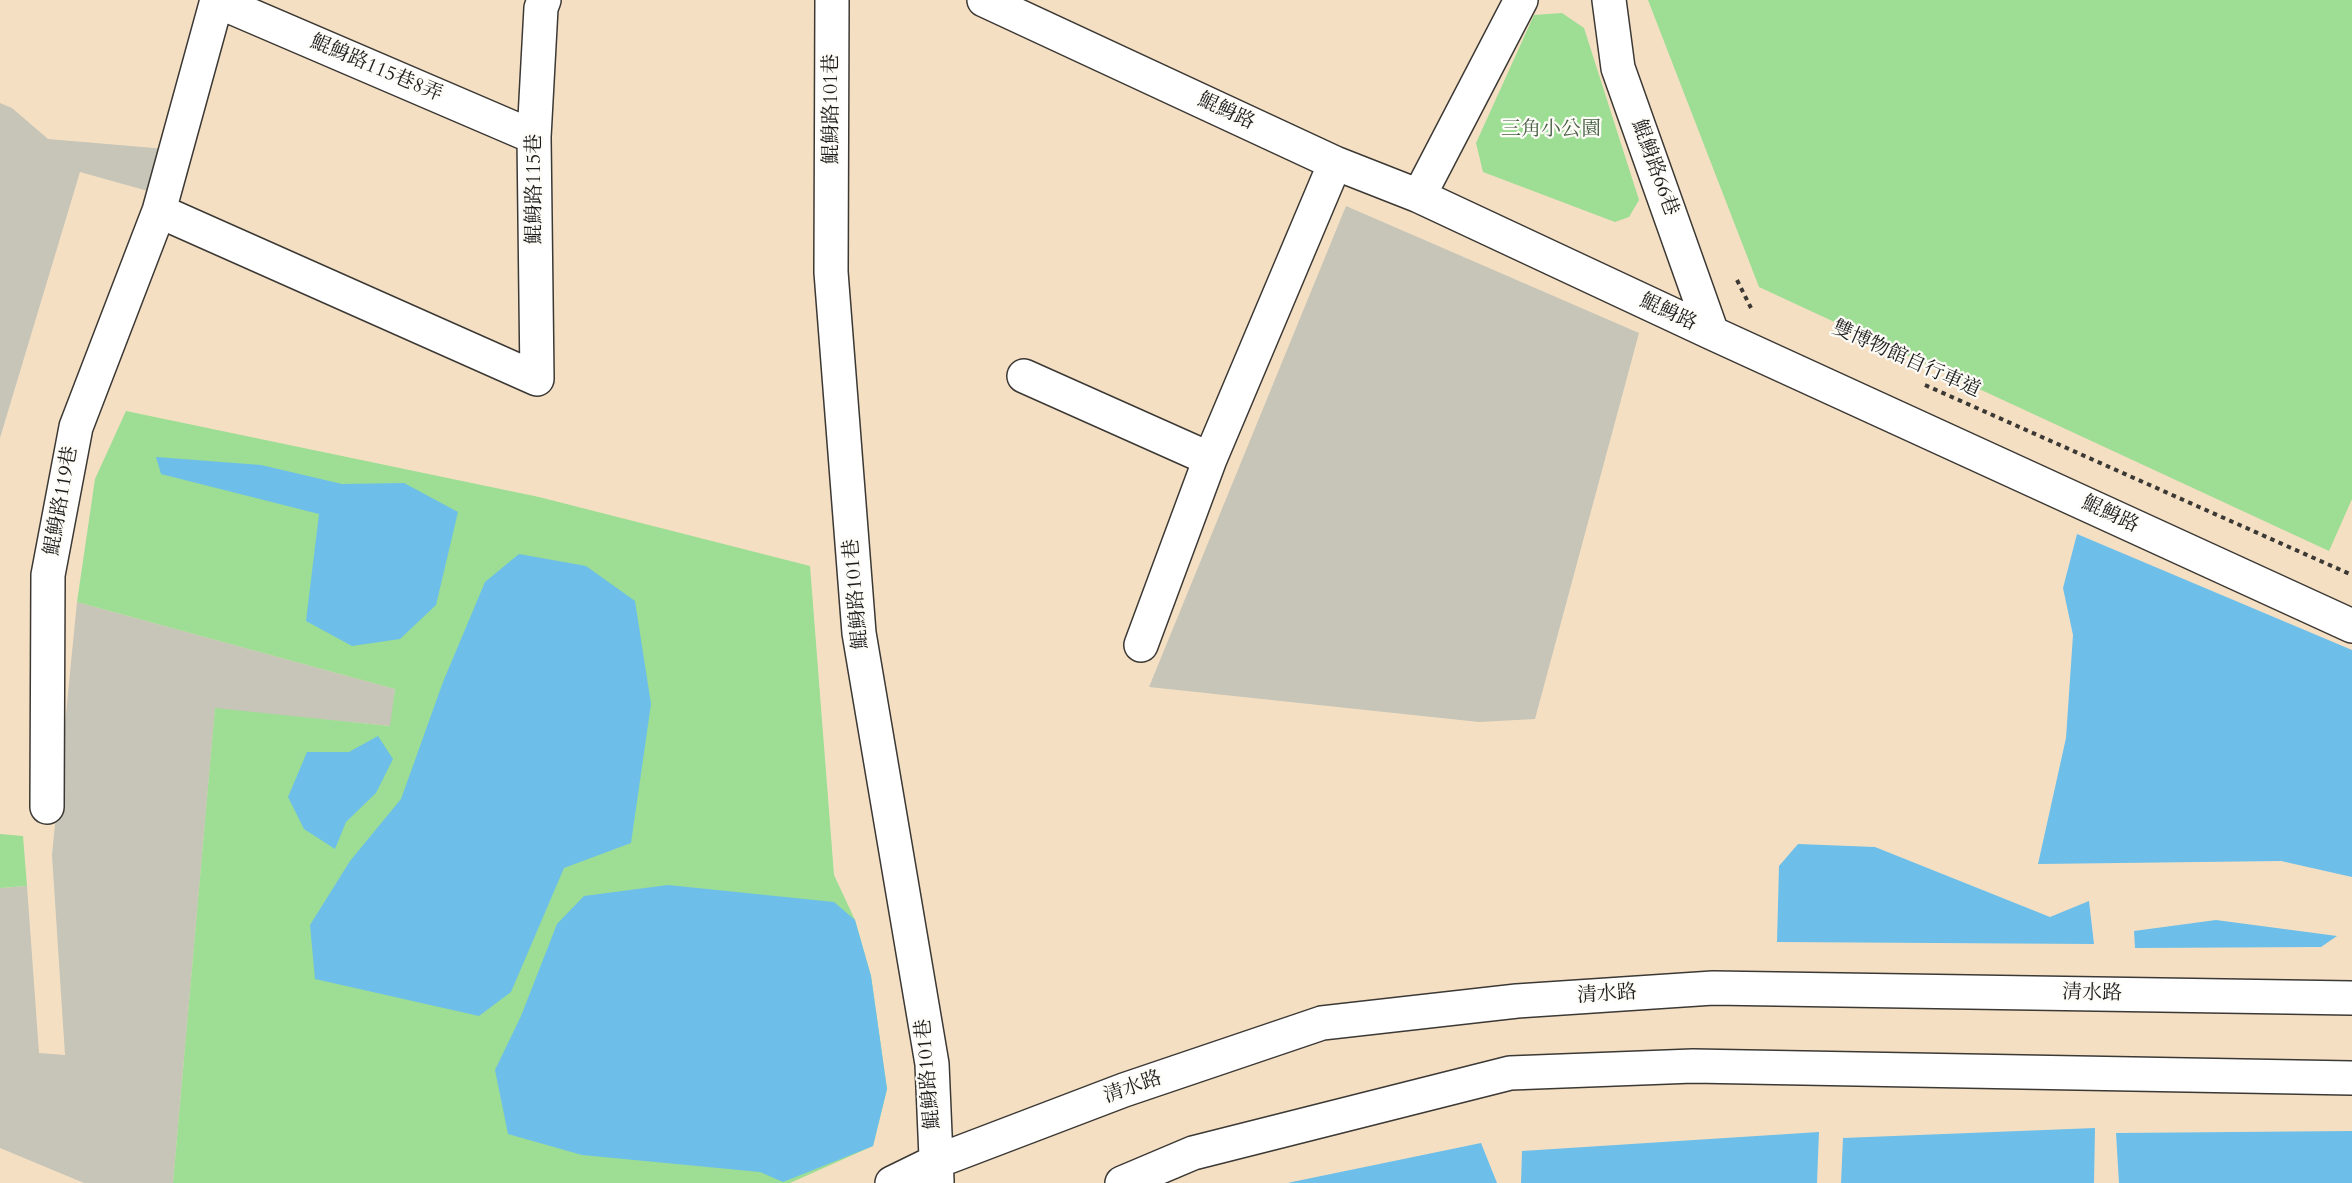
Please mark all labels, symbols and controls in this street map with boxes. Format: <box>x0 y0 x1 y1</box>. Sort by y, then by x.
street label: 鯤鯓路115巷8弄 <box>306 30 446 108</box>
street label: 鯤鯓路101巷 <box>820 54 844 164</box>
street label: 鯤鯓路 <box>1194 88 1258 136</box>
street label: 鯤鯓路66巷 <box>1626 117 1682 219</box>
park label: 三角小公園 <box>1501 118 1601 142</box>
street label: 鯤鯓路115巷 <box>523 134 547 244</box>
street label: 鯤鯓路 <box>1636 289 1700 337</box>
street label: 雙博物館自行車道 <box>1828 316 1984 404</box>
street label: 鯤鯓路119巷 <box>41 444 83 558</box>
street label: 鯤鯓路 <box>2078 491 2142 539</box>
street label: 鯤鯓路101巷 <box>840 538 874 650</box>
street label: 清水路 <box>1576 981 1638 1009</box>
street label: 清水路 <box>2062 981 2122 1007</box>
street label: 鯤鯓路101巷 <box>912 1018 946 1130</box>
street label: 清水路 <box>1101 1067 1165 1109</box>

